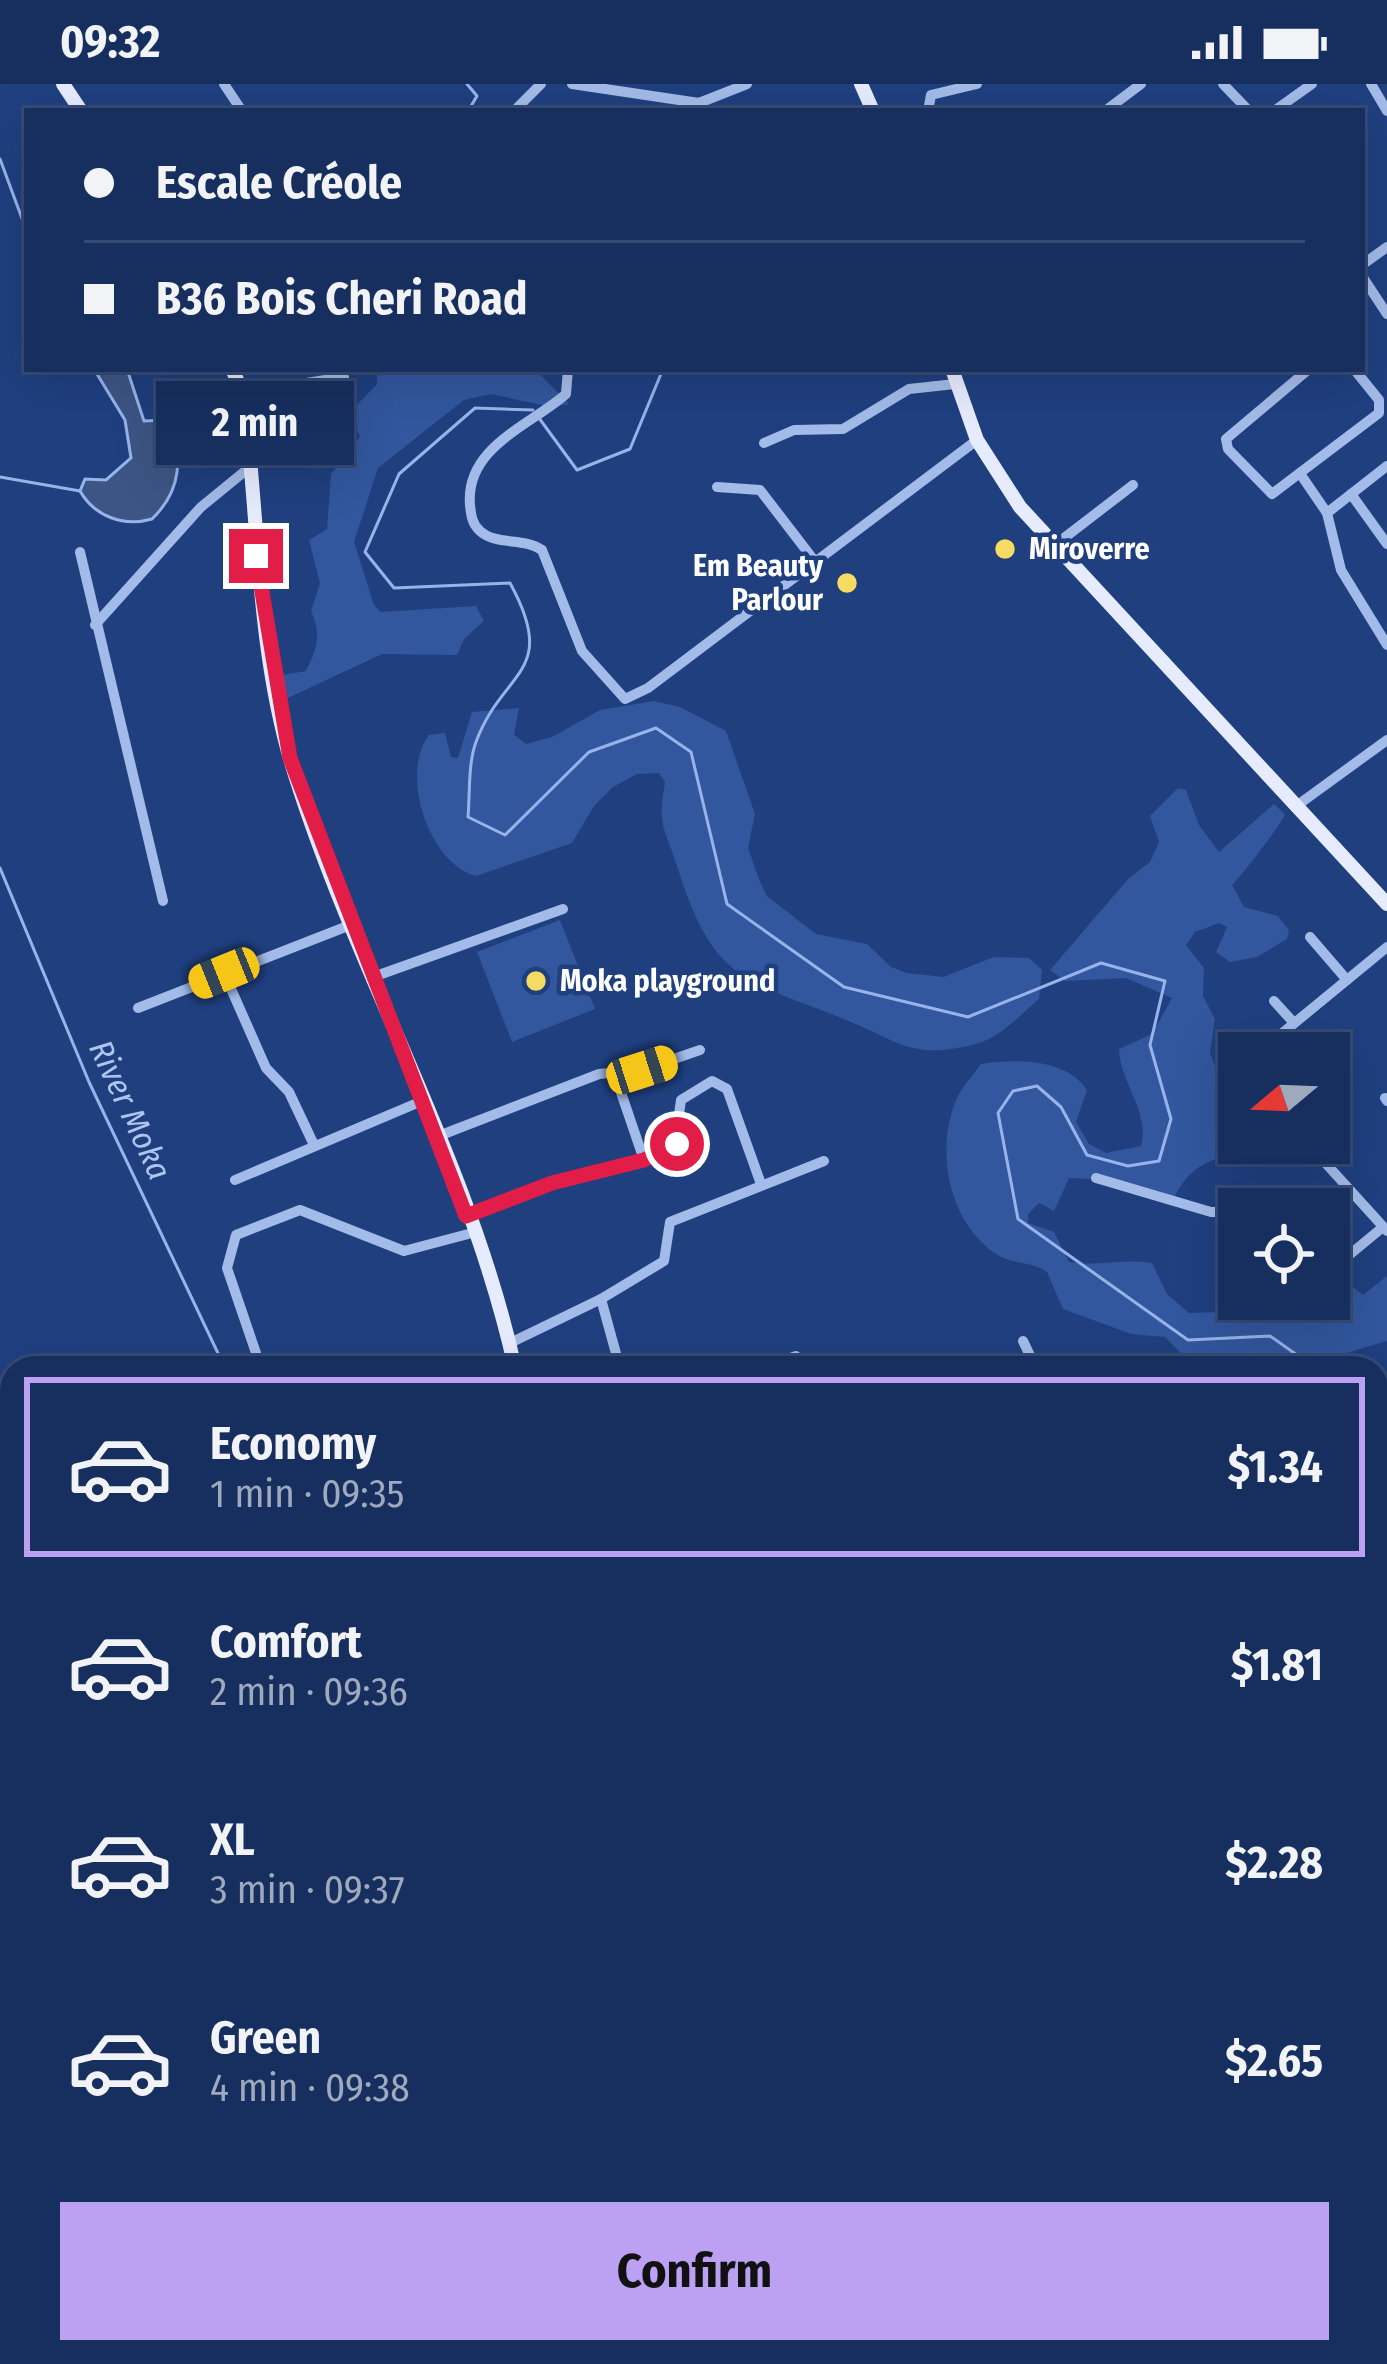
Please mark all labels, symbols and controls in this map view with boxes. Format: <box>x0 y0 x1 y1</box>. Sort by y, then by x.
text: 09:32 <box>60 15 160 69</box>
text: Escale Créole <box>156 156 402 210</box>
text: B36 Bois Cheri Road <box>156 272 527 326</box>
callout: 2 min <box>157 382 355 466</box>
text: 2 min <box>212 400 298 446</box>
route end <box>229 529 283 583</box>
place label: Miroverre <box>1029 531 1150 567</box>
marker: Miroverre <box>992 536 1018 562</box>
place label: Em Beauty Parlour <box>693 548 824 618</box>
marker: Em Beauty Parlour <box>834 570 860 596</box>
car <box>184 943 264 1003</box>
place label: Moka playground <box>560 963 775 999</box>
marker: Moka playground <box>523 968 549 994</box>
north arrow <box>1218 1032 1350 1164</box>
map controls <box>1218 1032 1350 1320</box>
water label: River Moka <box>80 1034 180 1186</box>
car <box>602 1042 682 1098</box>
route start <box>650 1117 704 1171</box>
button: locate <box>1218 1188 1350 1320</box>
icon: car <box>66 1413 174 1521</box>
text: Economy <box>210 1417 376 1471</box>
text: $1.34 <box>1228 1440 1323 1494</box>
text: 1 min · 09:35 <box>210 1471 404 1517</box>
icon: car <box>66 1611 174 1719</box>
text: Comfort <box>210 1615 362 1669</box>
text: $1.81 <box>1231 1638 1323 1692</box>
text: 2 min · 09:36 <box>210 1669 408 1715</box>
icon: car <box>66 1809 174 1917</box>
text: XL <box>210 1813 255 1867</box>
text: $2.28 <box>1225 1836 1323 1890</box>
text: 3 min · 09:37 <box>210 1867 405 1913</box>
icon: car <box>66 2007 174 2115</box>
text: Green <box>210 2011 321 2065</box>
text: $2.65 <box>1225 2034 1323 2088</box>
text: 4 min · 09:38 <box>210 2065 410 2111</box>
button: Confirm <box>60 2202 1329 2340</box>

